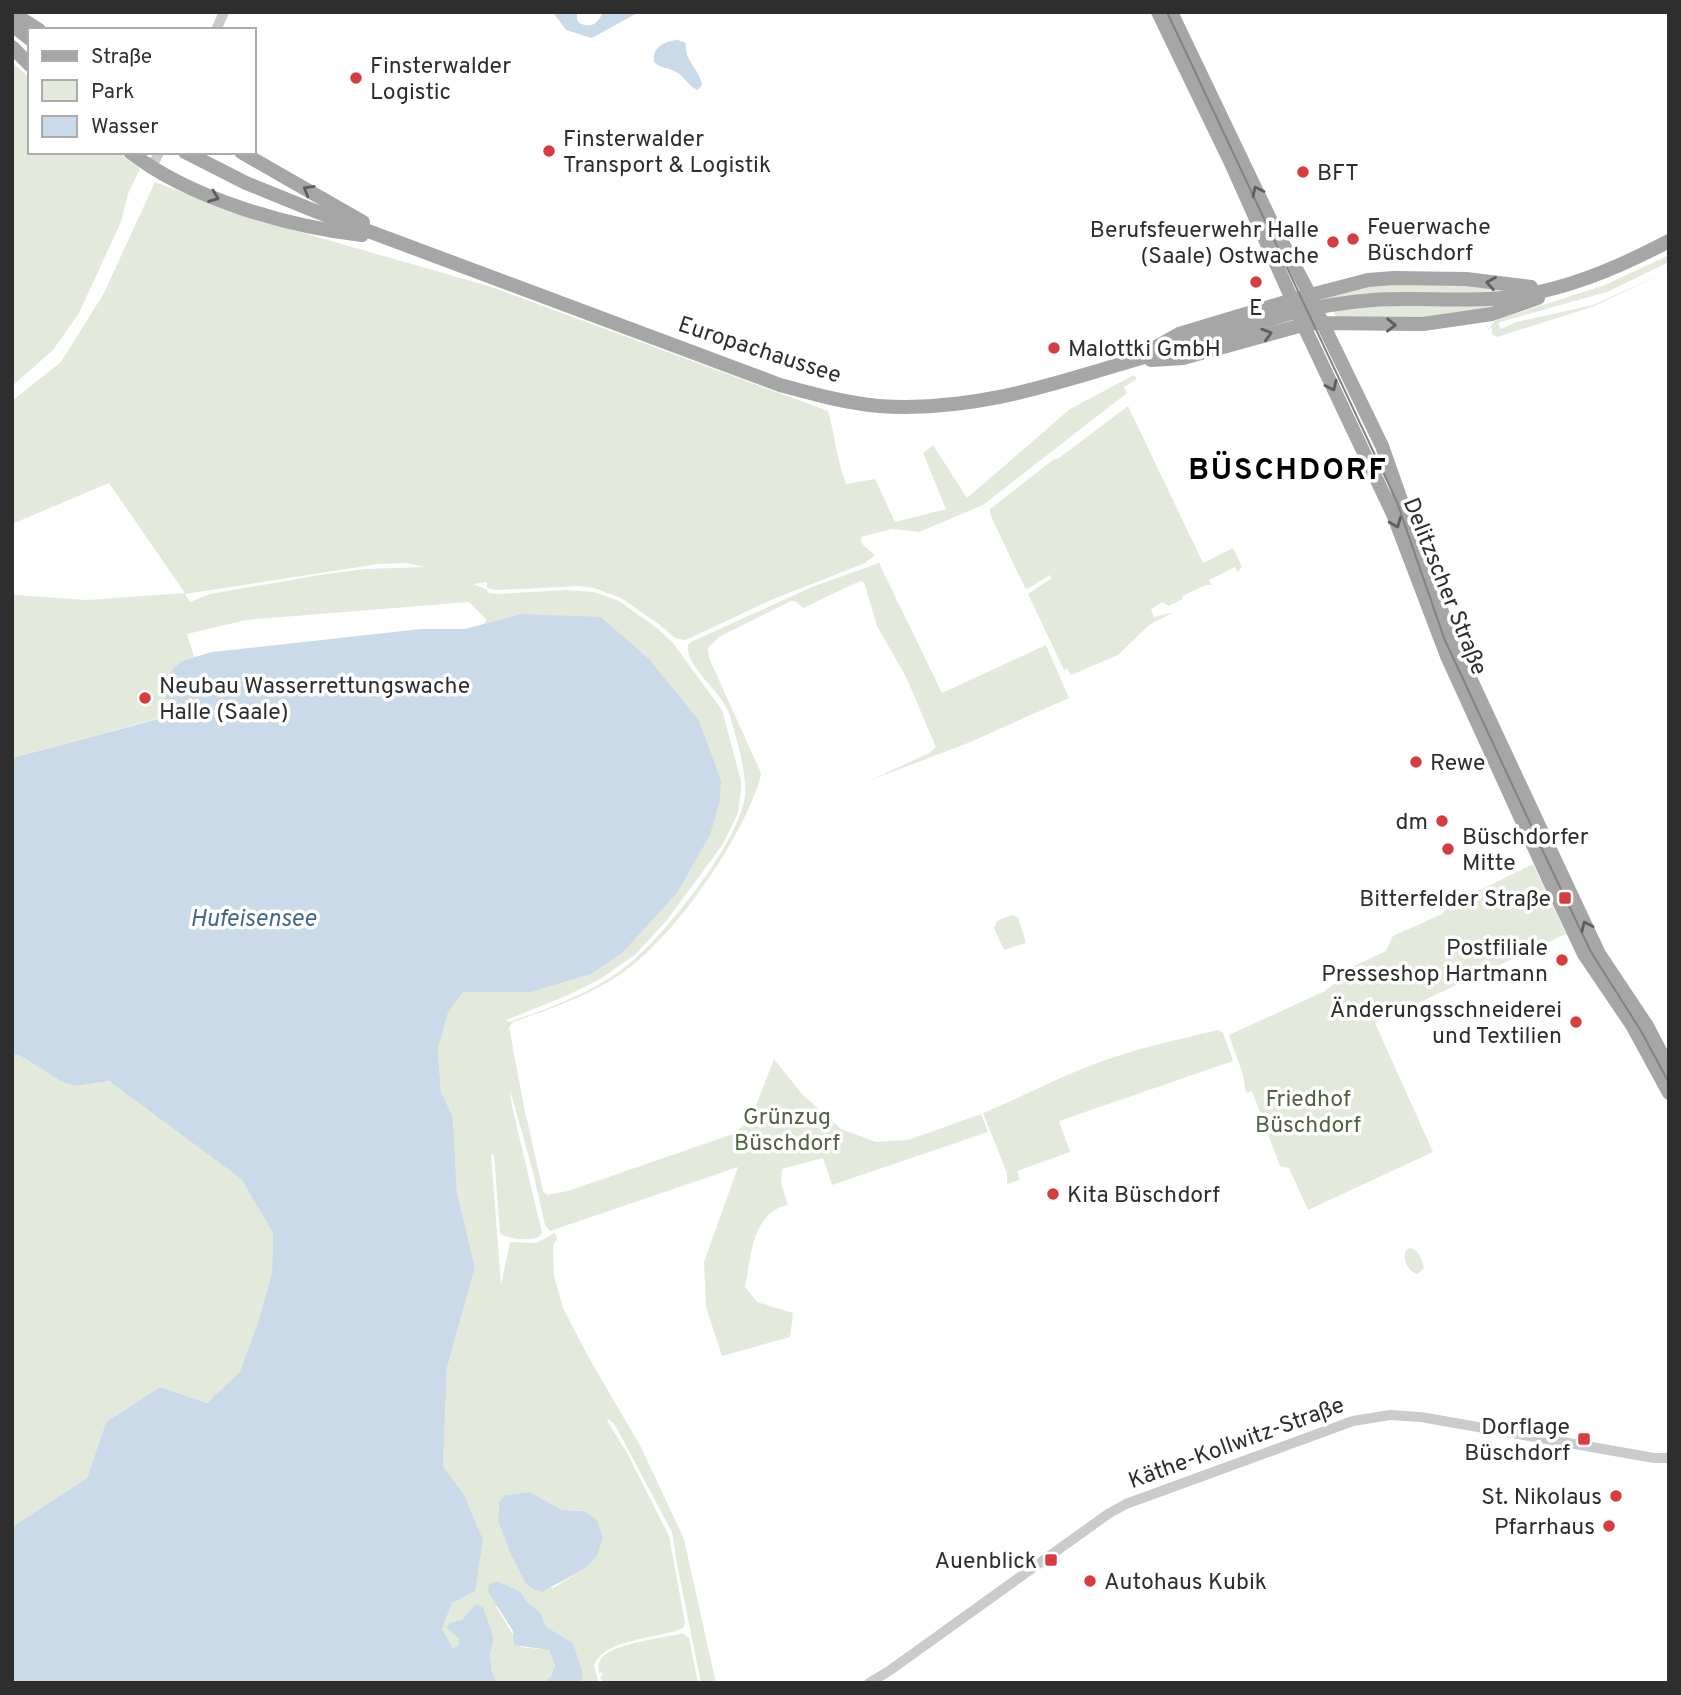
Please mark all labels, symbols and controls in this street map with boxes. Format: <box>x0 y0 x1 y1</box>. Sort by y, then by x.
legend <box>28 28 256 154</box>
text: Straße <box>91 44 152 71</box>
place label: Finsterwalder Logistic <box>370 53 511 108</box>
marker: Finsterwalder Logistic <box>348 70 364 86</box>
text: Park <box>91 79 134 106</box>
text: Wasser <box>91 114 158 141</box>
place label: Finsterwalder Transport & Logistik <box>563 126 771 181</box>
marker: Finsterwalder Transport & Logistik <box>541 143 557 159</box>
place label: BFT <box>1317 160 1359 189</box>
marker: BFT <box>1295 164 1311 180</box>
one-way arrow <box>303 186 316 199</box>
one-way arrow <box>1251 186 1265 198</box>
one-way arrow <box>207 188 219 202</box>
place label: Feuerwache Büschdorf <box>1367 214 1491 269</box>
place label: Berufsfeuerwehr Halle (Saale) Ostwache <box>1090 217 1319 272</box>
marker: Feuerwache Büschdorf <box>1345 231 1361 247</box>
marker: Berufsfeuerwehr Halle (Saale) Ostwache <box>1325 234 1341 250</box>
marker: E <box>1248 274 1264 290</box>
one-way arrow <box>1485 276 1497 291</box>
place label: E <box>1249 295 1263 324</box>
street label: Europachaussee <box>674 311 844 391</box>
one-way arrow <box>1385 317 1396 332</box>
one-way arrow <box>1261 327 1273 342</box>
place label: Malottki GmbH <box>1068 336 1221 365</box>
marker: Malottki GmbH <box>1046 340 1062 356</box>
one-way arrow <box>1324 379 1338 391</box>
district label: BÜSCHDORF <box>1188 450 1388 490</box>
street label: Delitzscher Straße <box>1395 494 1493 680</box>
one-way arrow <box>1388 517 1402 529</box>
place label: Neubau Wasserrettungswache Halle (Saale) <box>159 673 470 728</box>
marker: Neubau Wasserrettungswache Halle (Saale) <box>137 690 153 706</box>
place label: Rewe <box>1430 750 1485 779</box>
marker: Rewe <box>1408 754 1424 770</box>
place label: dm <box>1396 809 1428 838</box>
marker: dm <box>1434 813 1450 829</box>
place label: Büschdorfer Mitte <box>1462 824 1589 879</box>
marker: Büschdorfer Mitte <box>1440 841 1456 857</box>
place label: Bitterfelder Straße <box>1359 886 1551 915</box>
marker: Bitterfelder Straße <box>1557 890 1573 906</box>
water label: Hufeisensee <box>190 905 317 935</box>
one-way arrow <box>1580 921 1594 933</box>
place label: Postfiliale Presseshop Hartmann <box>1321 935 1548 990</box>
marker: Postfiliale Presseshop Hartmann <box>1554 952 1570 968</box>
place label: Änderungsschneiderei und Textilien <box>1330 996 1562 1052</box>
marker: Änderungsschneiderei und Textilien <box>1568 1014 1584 1030</box>
park label: Friedhof Büschdorf <box>1255 1086 1361 1141</box>
park label: Grünzug Büschdorf <box>734 1104 840 1159</box>
place label: Kita Büschdorf <box>1067 1182 1220 1211</box>
marker: Kita Büschdorf <box>1045 1186 1061 1202</box>
street label: Käthe-Kollwitz-Straße <box>1125 1392 1349 1497</box>
place label: Dorflage Büschdorf <box>1464 1414 1570 1469</box>
marker: Dorflage Büschdorf <box>1576 1431 1592 1447</box>
place label: St. Nikolaus <box>1481 1484 1602 1513</box>
marker: St. Nikolaus <box>1608 1488 1624 1504</box>
place label: Pfarrhaus <box>1494 1514 1595 1543</box>
marker: Pfarrhaus <box>1601 1518 1617 1534</box>
place label: Auenblick <box>935 1548 1037 1577</box>
marker: Auenblick <box>1043 1552 1059 1568</box>
place label: Autohaus Kubik <box>1104 1569 1267 1598</box>
marker: Autohaus Kubik <box>1082 1573 1098 1589</box>

